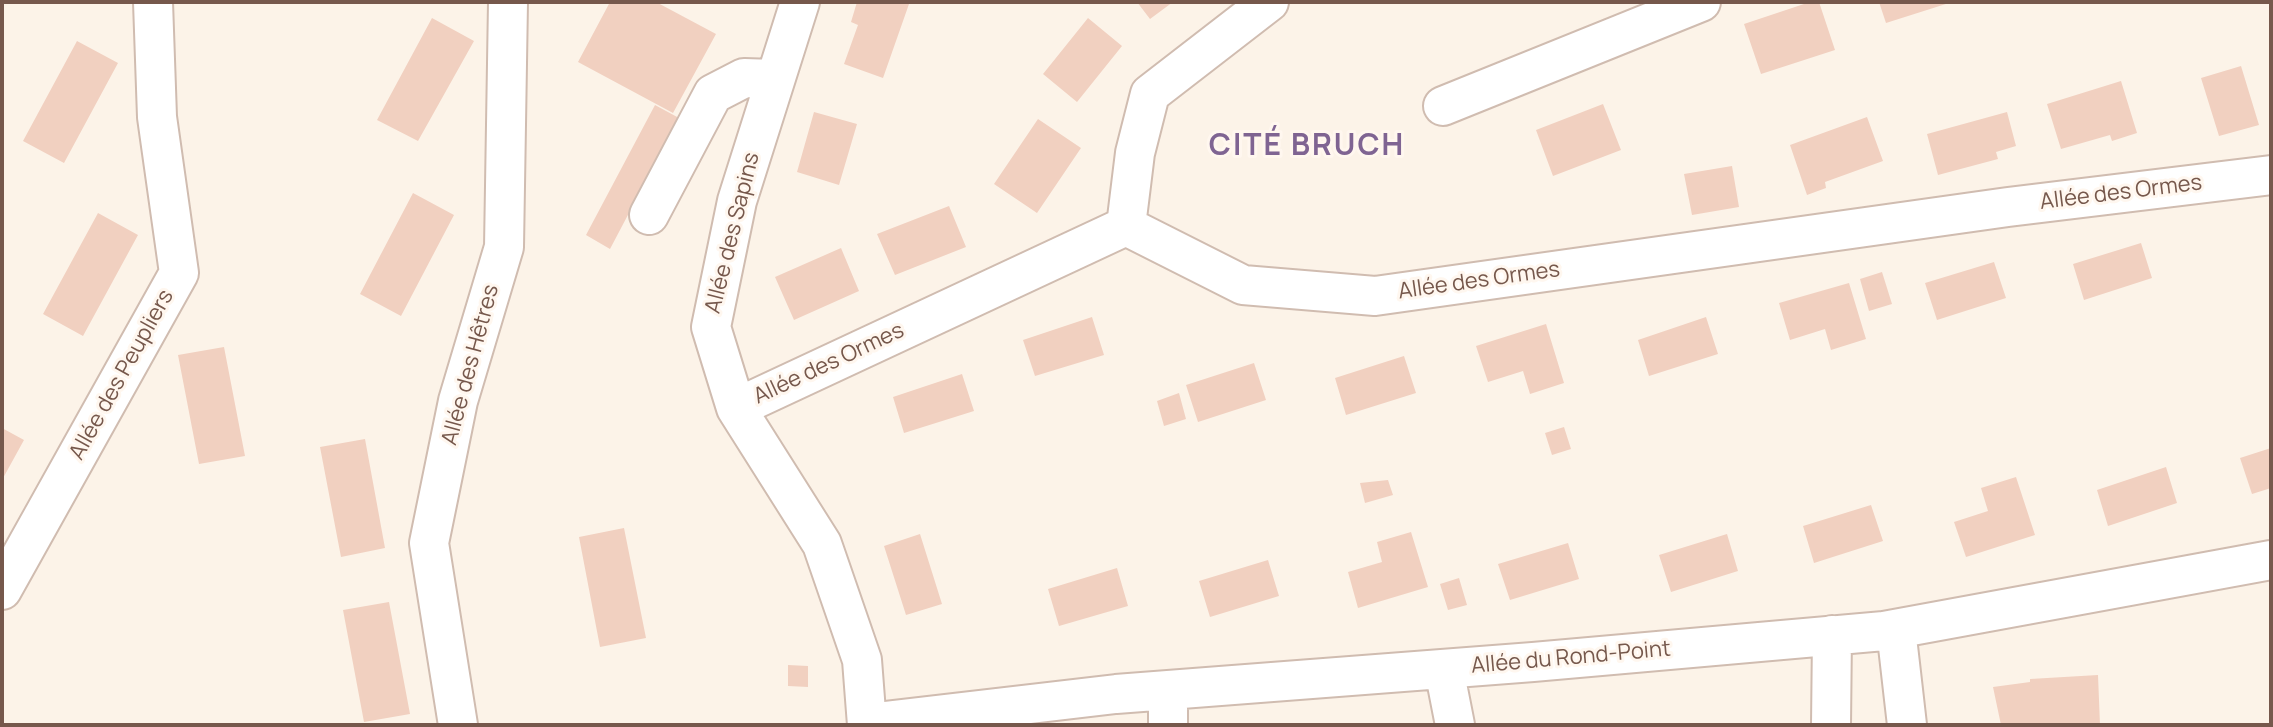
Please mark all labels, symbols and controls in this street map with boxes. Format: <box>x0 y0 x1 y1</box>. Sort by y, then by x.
district label: CITÉ BRUCH <box>1209 129 1405 165</box>
street label: Allée des Sapins <box>700 150 766 316</box>
street label: Allée des Ormes <box>2038 170 2204 216</box>
street label: Allée des Ormes <box>1396 257 1562 305</box>
street label: Allée des Hêtres <box>437 282 505 448</box>
street label: Allée des Peupliers <box>64 285 180 465</box>
street label: Allée des Ormes <box>750 318 908 410</box>
street label: Allée du Rond-Point <box>1470 636 1672 680</box>

